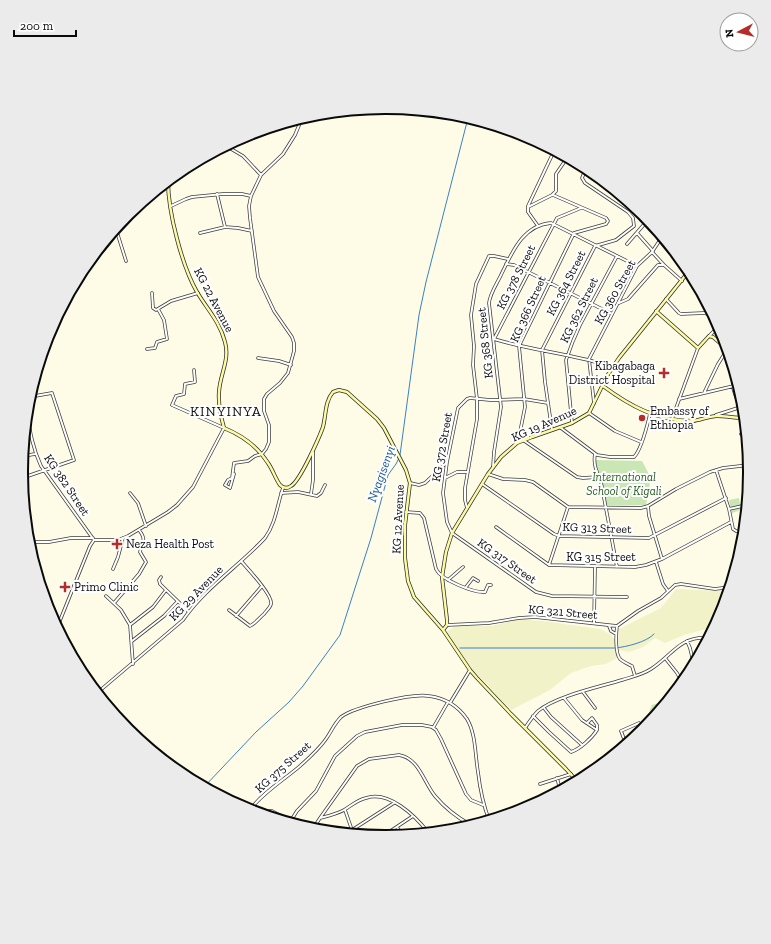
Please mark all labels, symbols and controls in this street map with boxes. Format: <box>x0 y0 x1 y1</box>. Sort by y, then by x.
scale bar <box>14 12 76 38</box>
north arrow <box>719 12 759 52</box>
text: 200 m <box>20 19 54 33</box>
text: N <box>723 28 737 38</box>
street label: KG 378 Street <box>494 242 539 312</box>
street label: KG 364 Street <box>544 248 589 318</box>
street label: KG 360 Street <box>591 257 639 327</box>
street label: KG 22 Avenue <box>191 265 237 335</box>
street label: KG 366 Street <box>507 273 549 344</box>
street label: KG 362 Street <box>557 274 601 345</box>
street label: KG 368 Street <box>474 306 496 379</box>
place label: Kibagabaga District Hospital <box>569 359 655 387</box>
marker: Kibagabaga District Hospital <box>658 367 670 379</box>
district label: KINYINYA <box>190 403 262 420</box>
street label: KG 19 Avenue <box>509 403 579 445</box>
place label: Embassy of Ethiopia <box>650 404 710 432</box>
street label: KG 372 Street <box>429 411 455 483</box>
marker: Embassy of Ethiopia <box>637 413 647 423</box>
water label: Nyagisenyi <box>364 444 398 504</box>
street label: KG 382 Street <box>41 452 93 519</box>
park label: International School of Kigali <box>586 470 662 498</box>
street label: KG 12 Avenue <box>389 484 407 554</box>
street label: KG 313 Street <box>562 520 632 536</box>
street label: KG 317 Street <box>475 536 540 587</box>
place label: Neza Health Post <box>126 537 215 551</box>
marker: Neza Health Post <box>111 538 123 550</box>
street label: KG 315 Street <box>566 550 636 564</box>
street label: KG 29 Avenue <box>166 562 226 624</box>
place label: Primo Clinic <box>74 580 139 594</box>
marker: Primo Clinic <box>59 581 71 593</box>
street label: KG 321 Street <box>528 602 599 622</box>
street label: KG 375 Street <box>252 738 314 796</box>

